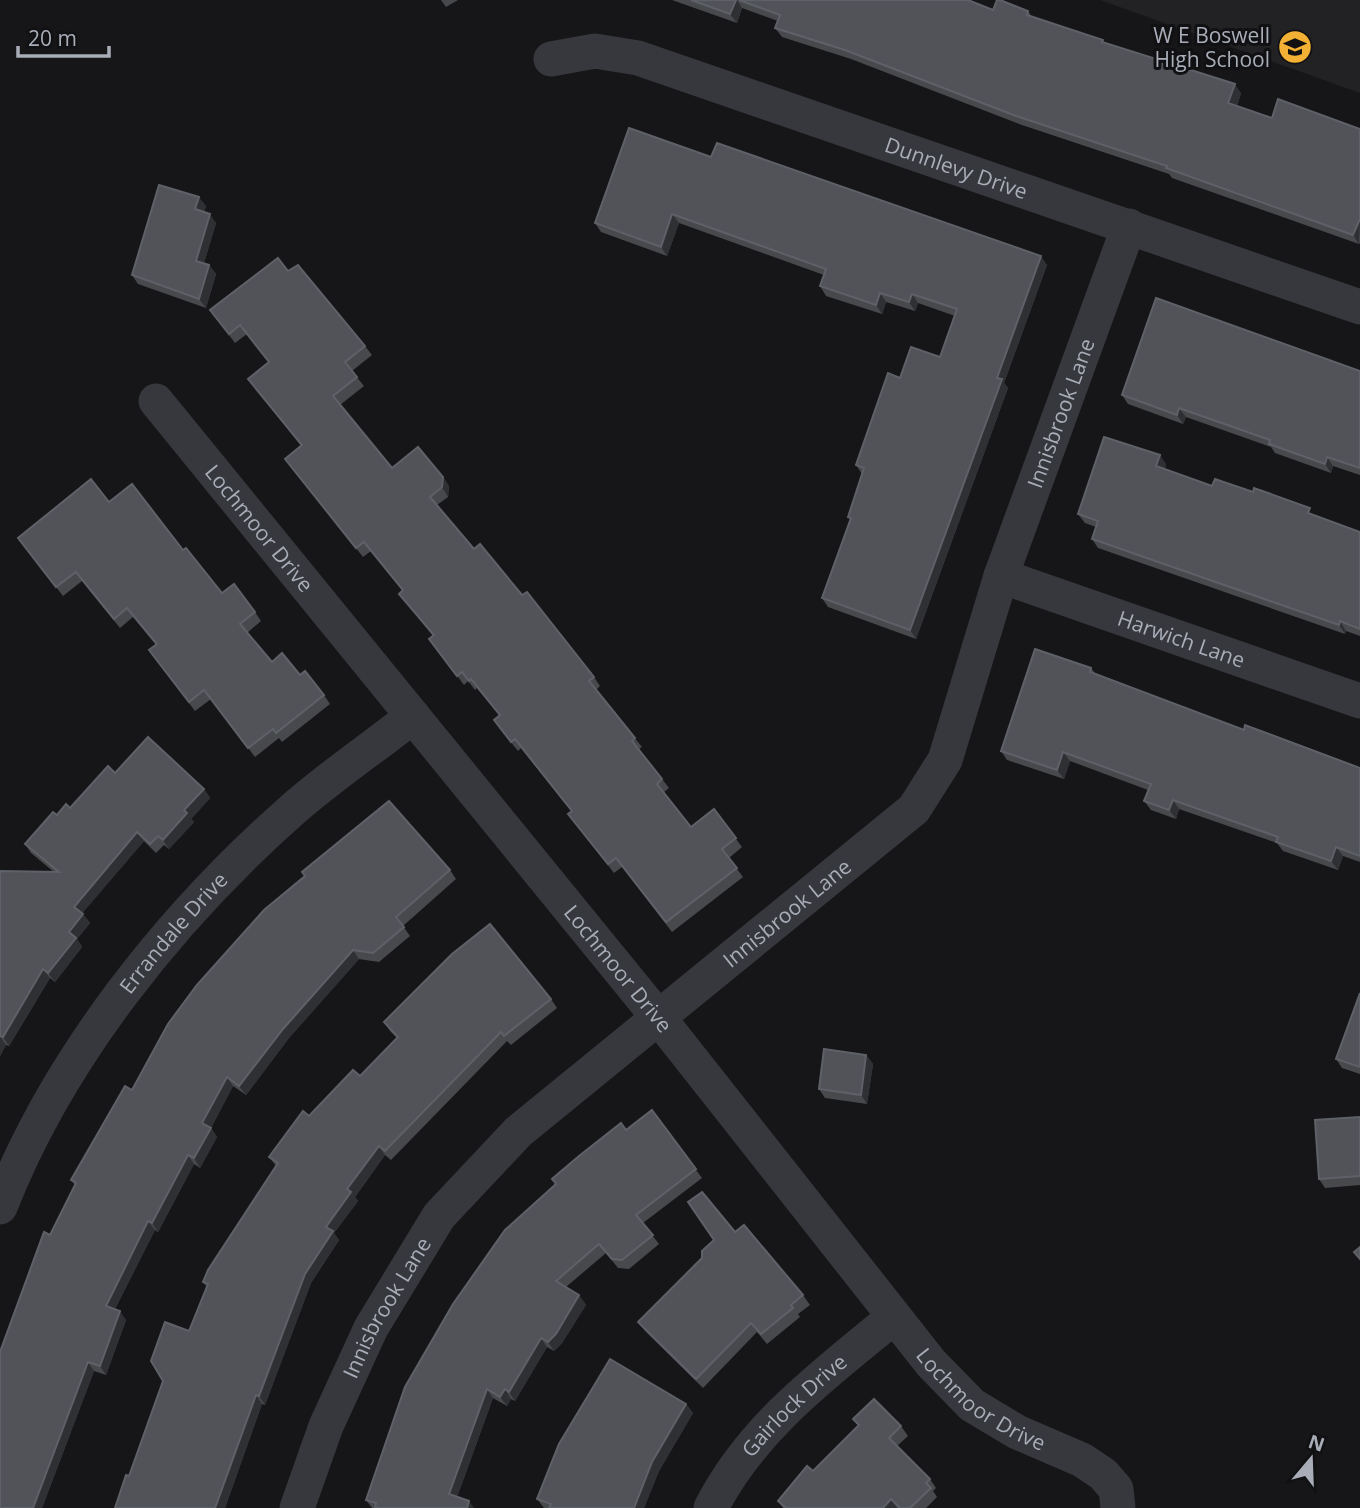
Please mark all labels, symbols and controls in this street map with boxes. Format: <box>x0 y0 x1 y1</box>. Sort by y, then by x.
scale bar <box>18 14 108 58</box>
place label: W E Boswell High School <box>1153 21 1270 73</box>
text: 20 m <box>28 24 77 52</box>
school or university icon: W E Boswell High School <box>1276 28 1314 66</box>
street label: Dunnlevy Drive <box>881 130 1031 205</box>
street label: Innisbrook Lane <box>1020 334 1101 492</box>
street label: Lochmoor Drive <box>199 459 320 598</box>
street label: Harwich Lane <box>1114 604 1249 674</box>
street label: Innisbrook Lane <box>717 852 857 973</box>
street label: Errandale Drive <box>113 866 233 999</box>
street label: Lochmoor Drive <box>558 899 679 1038</box>
street label: Innisbrook Lane <box>336 1232 437 1383</box>
street label: Lochmoor Drive <box>910 1342 1050 1457</box>
street label: Gairlock Drive <box>735 1347 852 1463</box>
north arrow <box>1276 1424 1346 1494</box>
text: N <box>1305 1428 1328 1458</box>

